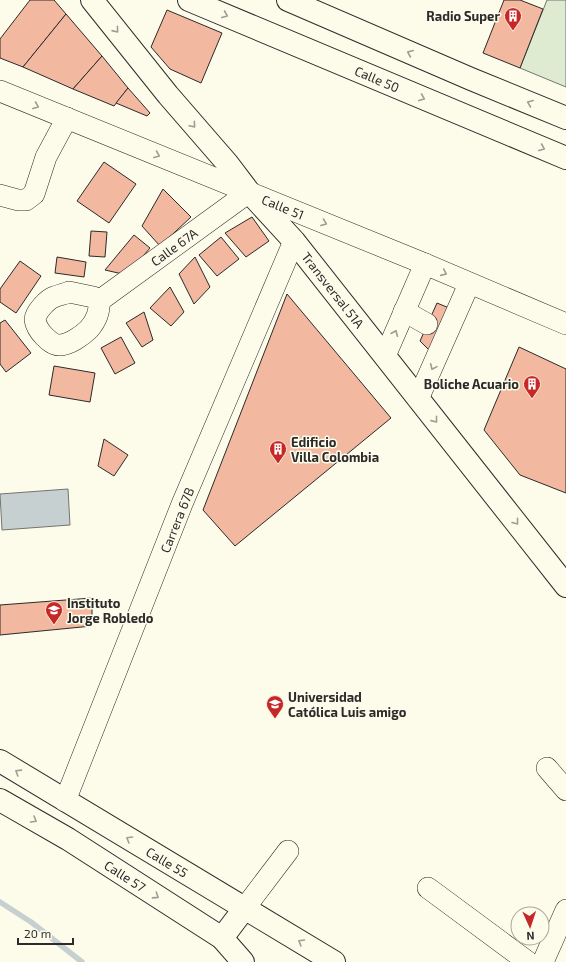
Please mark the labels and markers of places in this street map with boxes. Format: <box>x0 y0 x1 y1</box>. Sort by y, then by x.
building icon: Radio Super <box>503 6 523 31</box>
place label: Radio Super <box>426 8 500 24</box>
building icon: Boliche Acuario <box>522 374 542 399</box>
place label: Boliche Acuario <box>424 376 519 392</box>
place label: Edificio Villa Colombia <box>291 434 379 465</box>
building icon: Edificio Villa Colombia <box>268 439 288 464</box>
place label: Instituto Jorge Robledo <box>67 595 154 626</box>
school or university icon: Instituto Jorge Robledo <box>44 600 64 625</box>
place label: Universidad Católica Luis amigo <box>288 689 407 720</box>
school or university icon: Universidad Católica Luis amigo <box>265 694 285 719</box>

